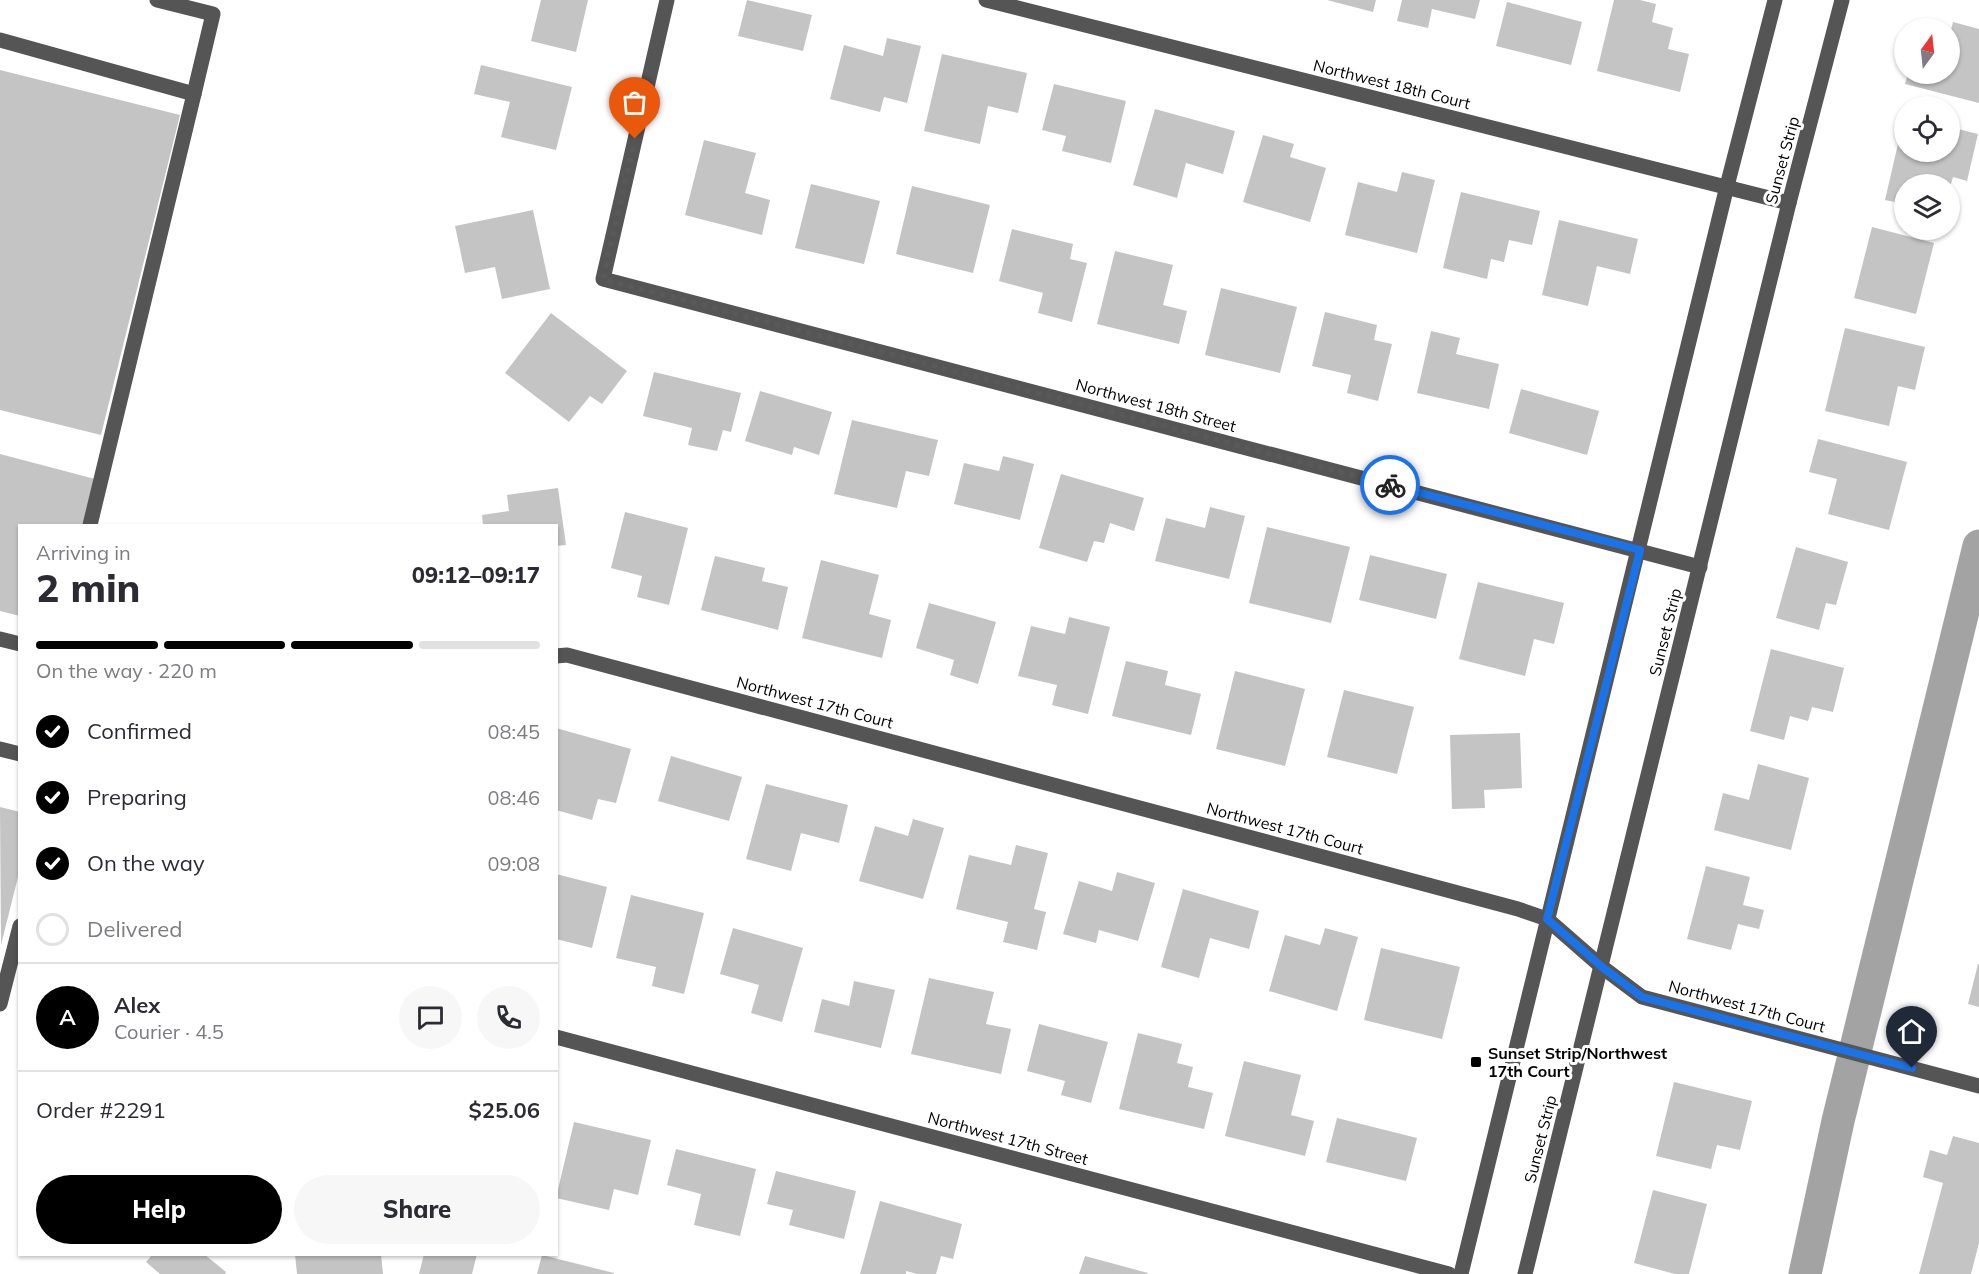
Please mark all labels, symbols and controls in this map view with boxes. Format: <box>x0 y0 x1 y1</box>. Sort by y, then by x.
north arrow <box>1894 18 1960 84</box>
map controls <box>1894 18 1960 240</box>
street label: Northwest 18th Court <box>1311 55 1473 113</box>
pin <box>609 77 660 139</box>
icon: bag <box>618 86 651 119</box>
button: locate <box>1894 96 1960 162</box>
street label: Sunset Strip <box>1761 114 1803 206</box>
button: layers <box>1894 174 1960 240</box>
street label: Northwest 18th Street <box>1074 374 1239 436</box>
courier <box>1360 455 1420 515</box>
icon: bike <box>1374 469 1407 502</box>
text: Arriving in <box>36 540 131 565</box>
text: 09:12–09:17 <box>412 561 540 589</box>
text: 2 min <box>36 563 141 612</box>
street label: Sunset Strip <box>1644 586 1686 678</box>
text: On the way · 220 m <box>36 658 217 683</box>
street label: Northwest 17th Court <box>735 671 896 733</box>
icon: check <box>36 715 69 748</box>
text: Confirmed <box>87 717 192 745</box>
text: 08:45 <box>487 719 540 744</box>
icon: check <box>36 781 69 814</box>
text: Preparing <box>87 783 187 811</box>
text: 08:46 <box>487 785 540 810</box>
street label: Northwest 17th Court <box>1205 797 1366 859</box>
icon: check <box>36 847 69 880</box>
text: On the way <box>87 849 205 877</box>
text: 09:08 <box>487 851 540 876</box>
text: Delivered <box>87 915 182 943</box>
street label: Northwest 17th Court <box>1667 975 1828 1037</box>
button: chat <box>399 986 462 1049</box>
button: phone <box>477 986 540 1049</box>
text: Alex <box>114 991 160 1019</box>
text: A <box>59 1003 76 1031</box>
pin <box>1886 1006 1937 1068</box>
icon: home <box>1895 1015 1928 1048</box>
text: Courier · 4.5 <box>114 1019 224 1044</box>
place label: Sunset Strip/Northwest 17th Court <box>1488 1043 1667 1081</box>
marker: Sunset Strip/Northwest 17th Court <box>1469 1055 1483 1069</box>
street label: Sunset Strip <box>1519 1093 1561 1185</box>
text: Order #2291 <box>36 1096 166 1124</box>
text: $25.06 <box>469 1096 540 1124</box>
street label: Northwest 17th Street <box>926 1107 1091 1169</box>
button: Help <box>36 1175 282 1244</box>
button: Share <box>294 1175 540 1244</box>

